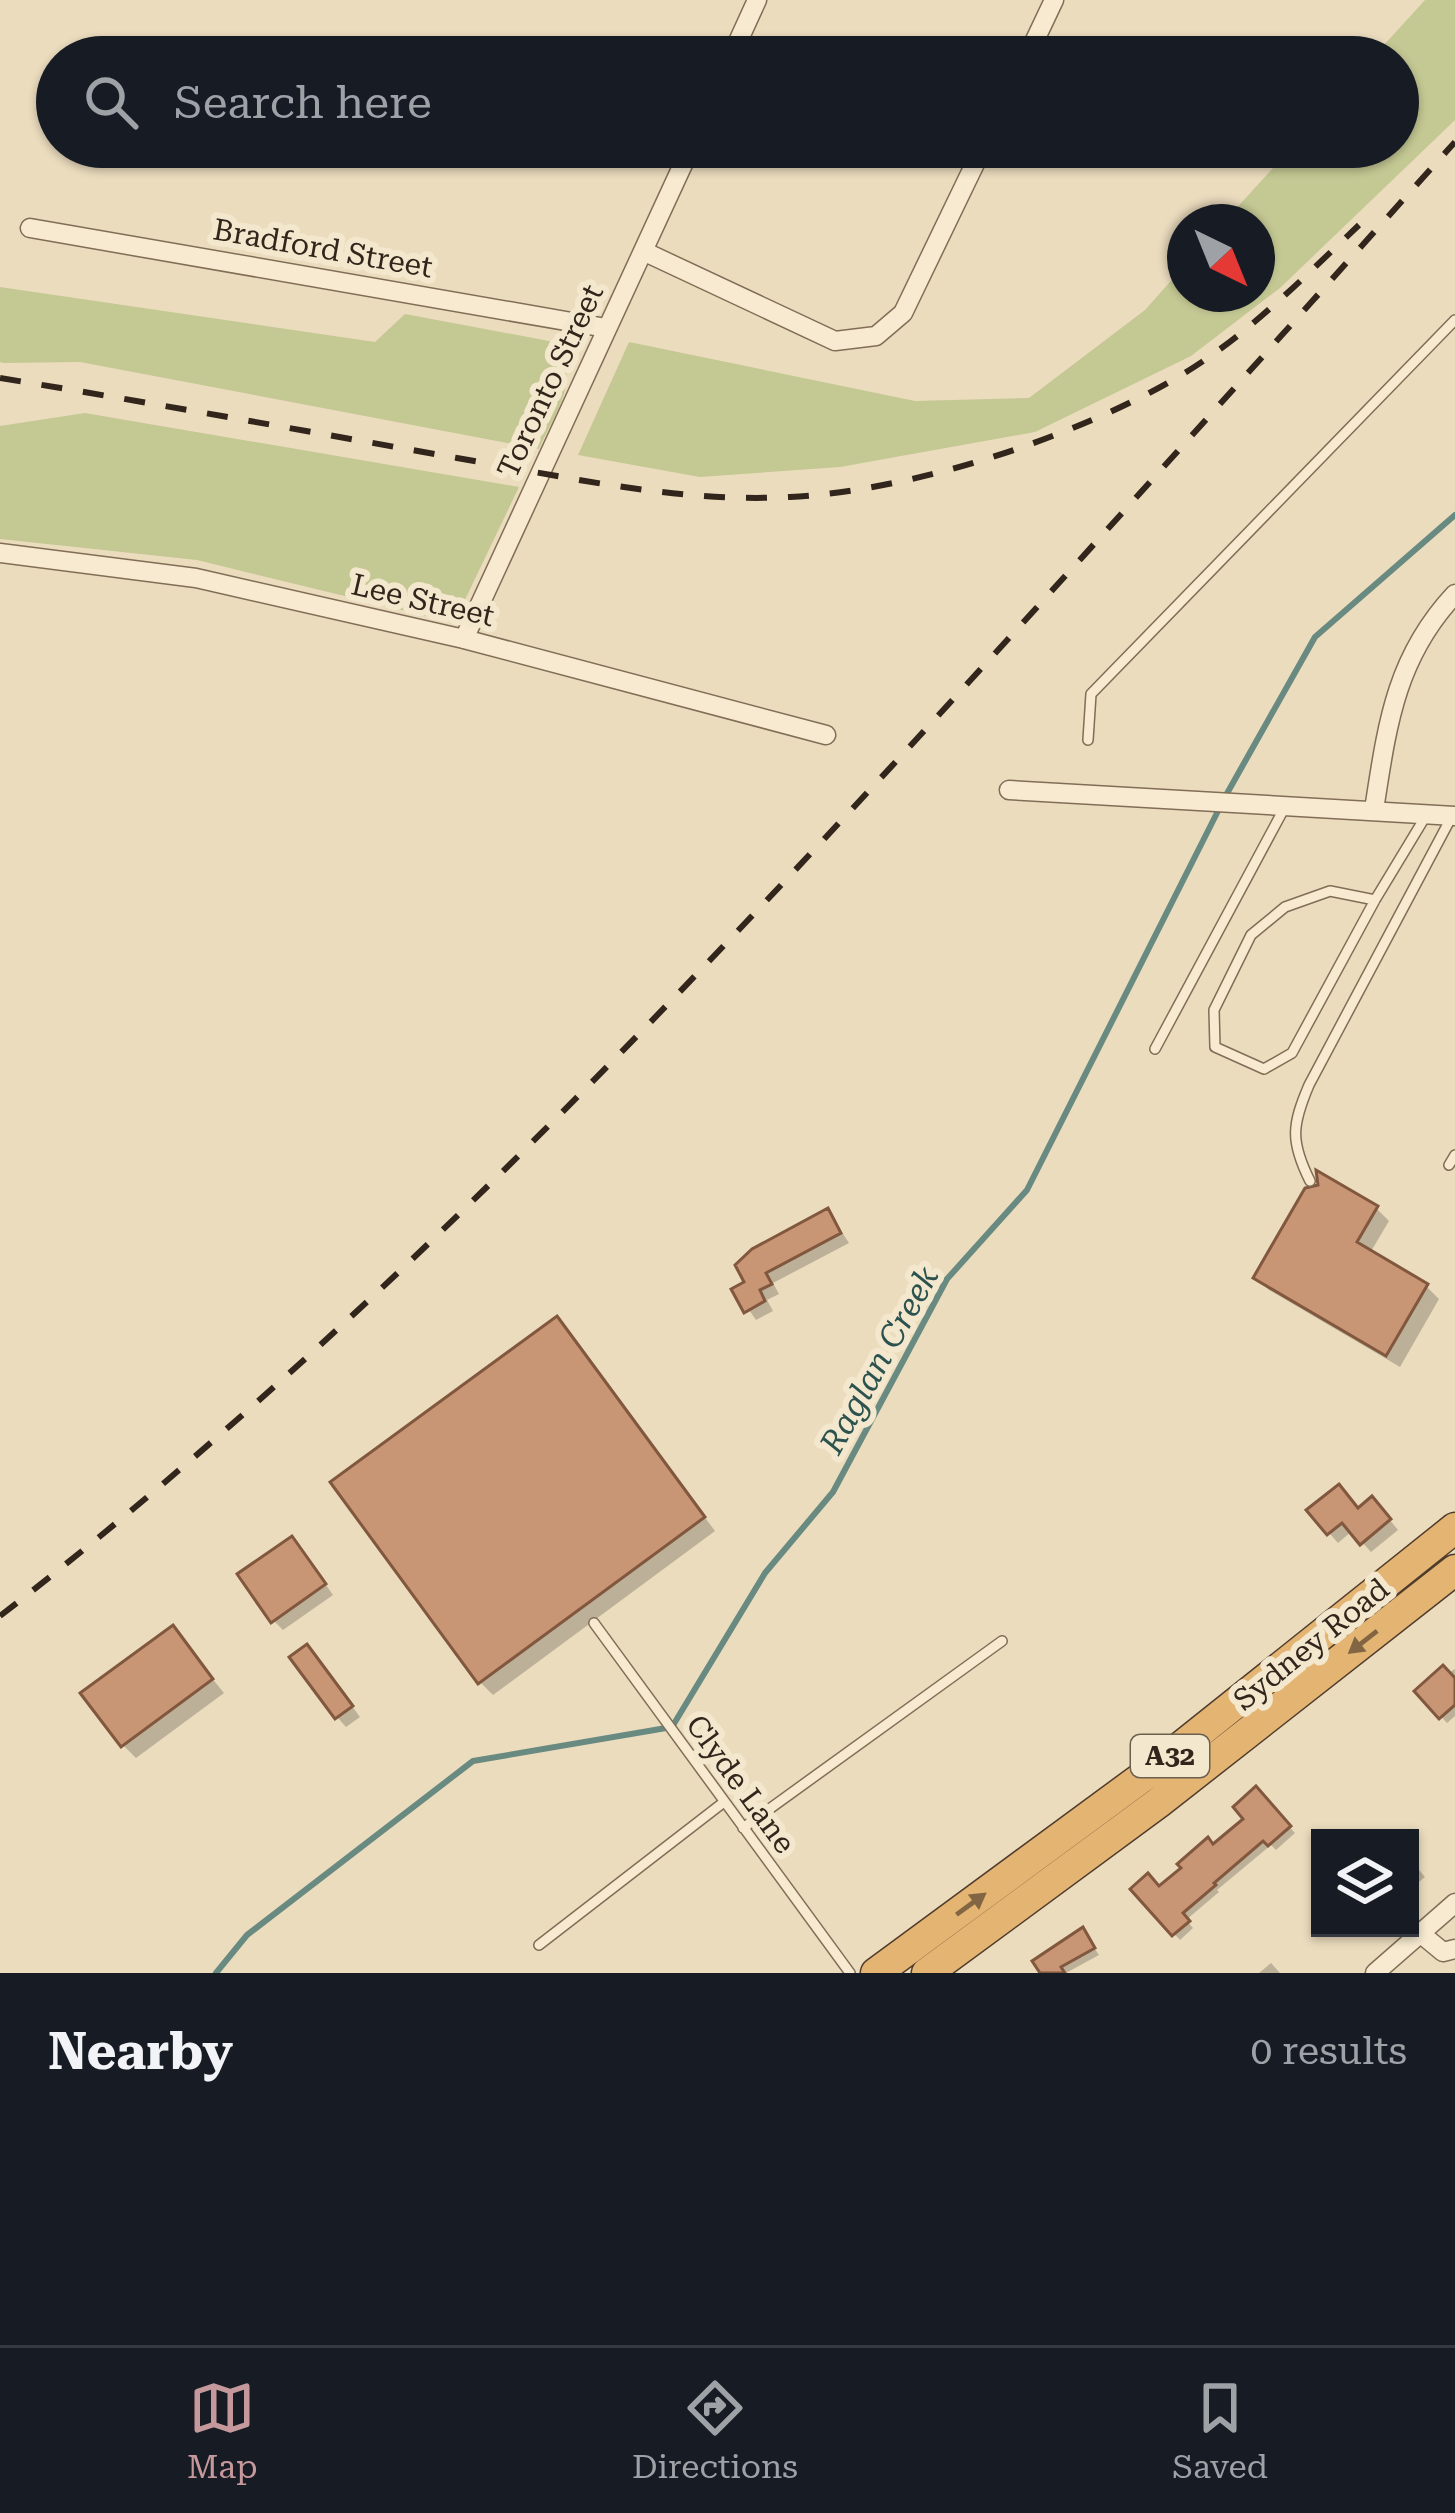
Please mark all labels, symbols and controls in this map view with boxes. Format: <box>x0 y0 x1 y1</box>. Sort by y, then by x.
search box <box>36 36 1419 168</box>
icon: search <box>78 69 144 135</box>
text: Search here <box>174 76 432 129</box>
north arrow <box>1167 204 1275 312</box>
street label: Bradford Street <box>211 211 435 285</box>
street label: Toronto Street <box>490 279 610 483</box>
street label: Lee Street <box>348 567 498 633</box>
water label: Raglan Creek <box>811 1259 947 1461</box>
street label: Sydney Road <box>1226 1571 1396 1717</box>
one-way arrow <box>1347 1629 1378 1654</box>
street label: Clyde Lane <box>679 1708 803 1860</box>
road number: A32 <box>1131 1735 1209 1777</box>
map controls <box>1311 1829 1419 1937</box>
button: layers <box>1311 1829 1419 1937</box>
one-way arrow <box>955 1893 987 1917</box>
text: Nearby <box>48 2022 233 2081</box>
text: 0 results <box>1250 2028 1407 2074</box>
tab: Map <box>187 2375 258 2486</box>
tab: Directions <box>632 2375 798 2486</box>
tab: Saved <box>1172 2375 1268 2486</box>

